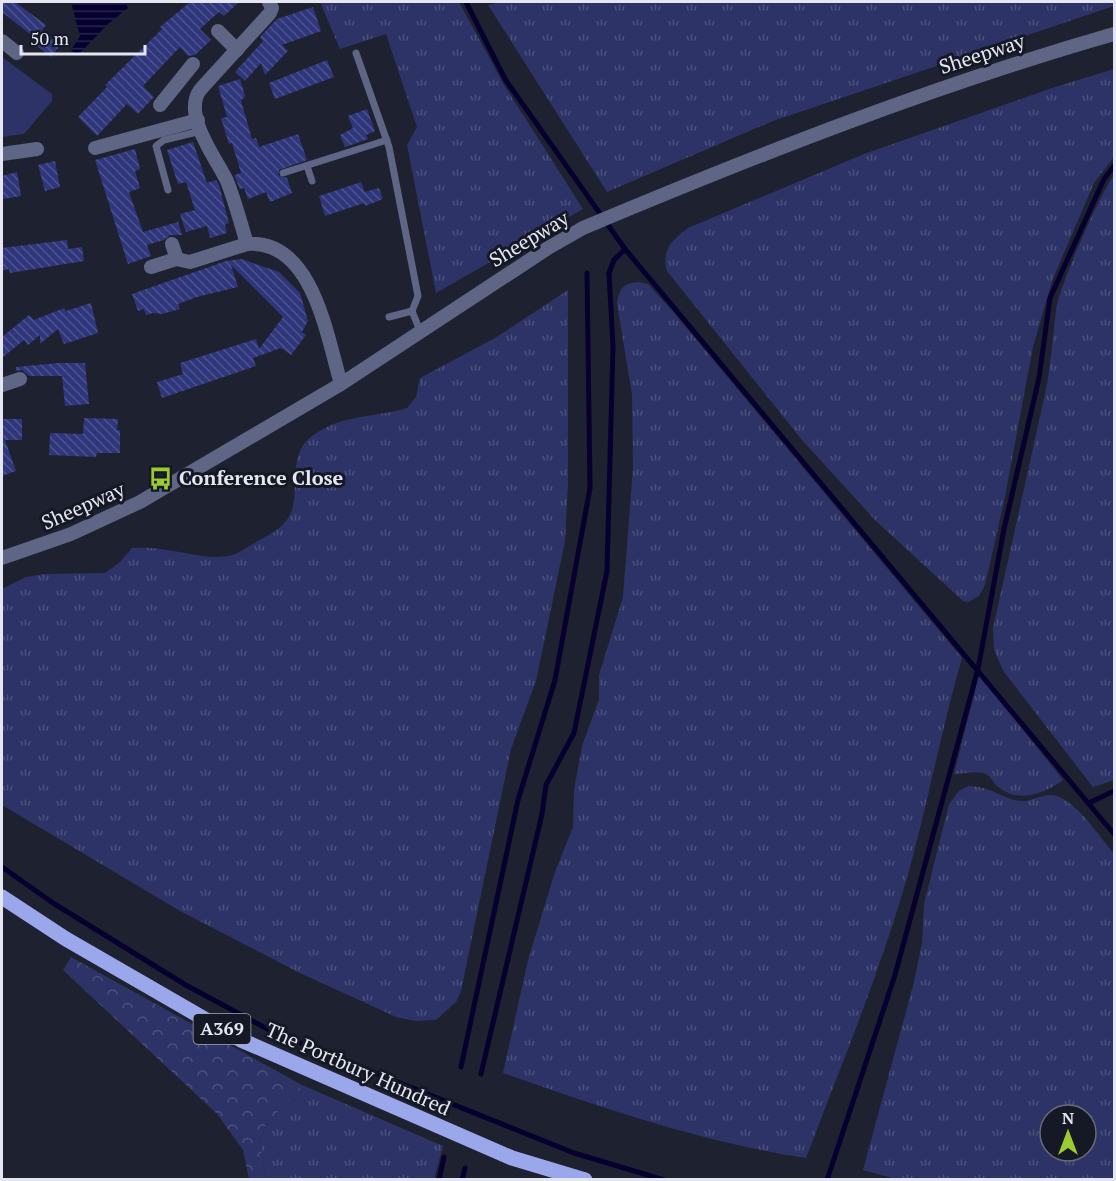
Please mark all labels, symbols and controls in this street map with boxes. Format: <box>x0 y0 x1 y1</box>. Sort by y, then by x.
scale bar <box>21 18 146 56</box>
text: 50 m <box>30 26 70 50</box>
street label: Sheepway <box>936 27 1029 80</box>
street label: Sheepway <box>484 204 574 273</box>
place label: Conference Close <box>179 464 344 491</box>
bus stop icon: Conference Close <box>148 465 174 491</box>
street label: Sheepway <box>37 475 129 536</box>
road number: A369 <box>194 1014 250 1044</box>
street label: The Portbury Hundred <box>261 1016 455 1121</box>
north arrow <box>1038 1103 1098 1163</box>
text: N <box>1062 1107 1074 1129</box>

